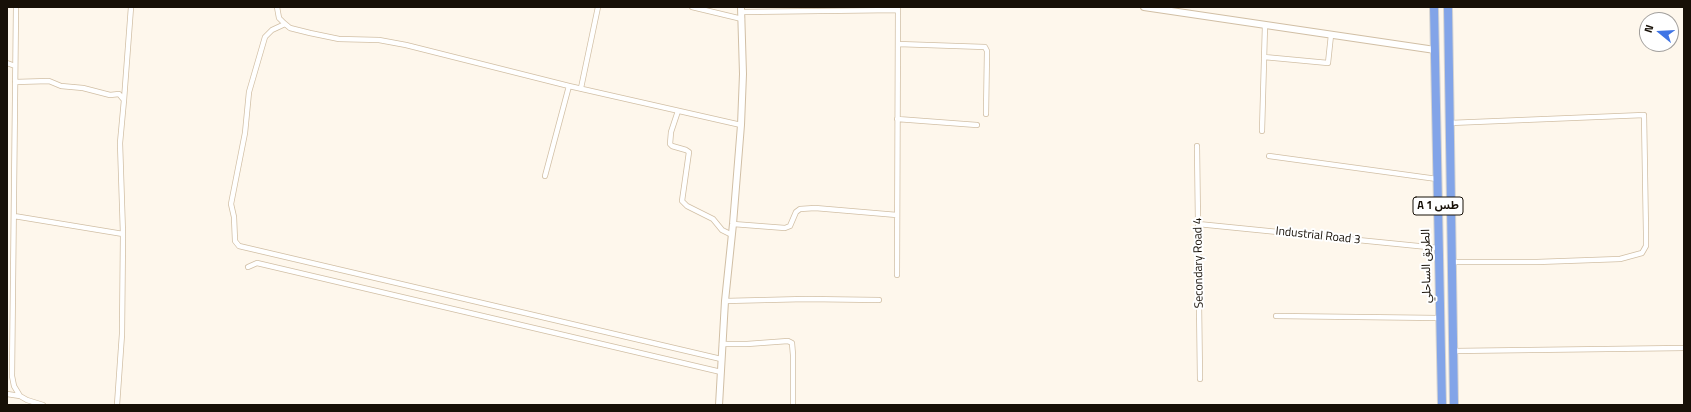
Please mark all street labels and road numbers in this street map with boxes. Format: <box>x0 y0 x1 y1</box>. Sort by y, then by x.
road number: A 1 طس <box>1413 197 1463 215</box>
street label: Secondary Road 4 <box>1191 217 1207 309</box>
street label: Industrial Road 3 <box>1275 224 1361 248</box>
street label: الطريق الساحلي <box>1419 229 1435 303</box>

